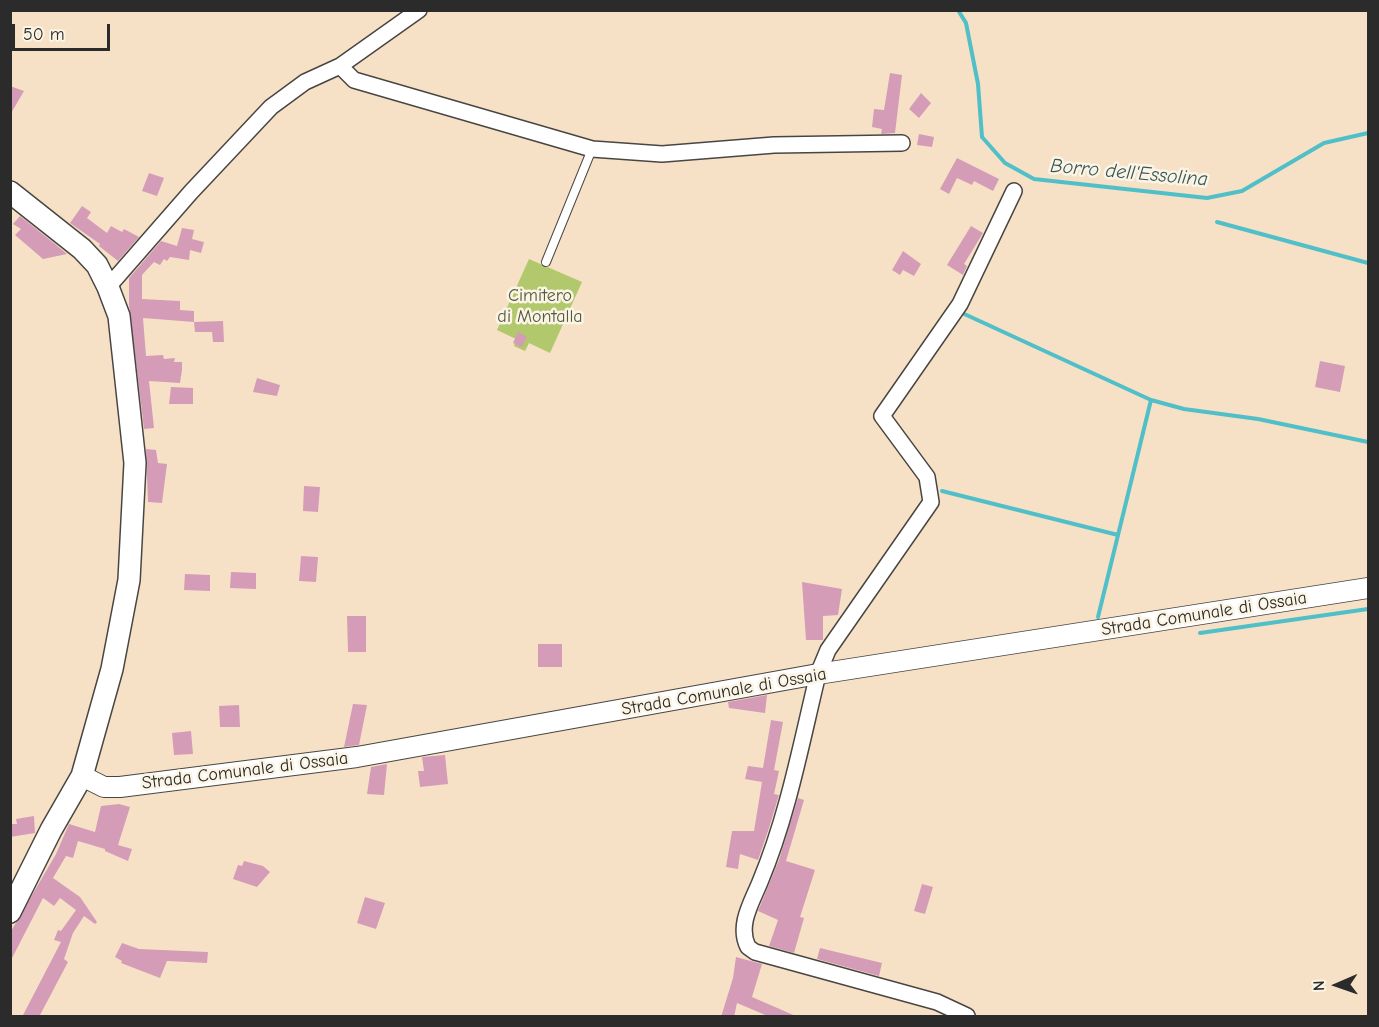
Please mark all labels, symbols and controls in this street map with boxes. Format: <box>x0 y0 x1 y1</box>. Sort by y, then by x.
scale bar <box>15 12 112 50</box>
text: 50 m <box>23 24 65 45</box>
water label: Borro dell'Essolina <box>1049 154 1209 192</box>
park label: Cimitero di Montalla <box>497 285 583 328</box>
street label: Strada Comunale di Ossaia <box>1100 587 1308 641</box>
street label: Strada Comunale di Ossaia <box>620 663 828 721</box>
street label: Strada Comunale di Ossaia <box>141 748 349 794</box>
north arrow <box>1307 955 1367 1015</box>
text: N <box>1310 980 1328 991</box>

